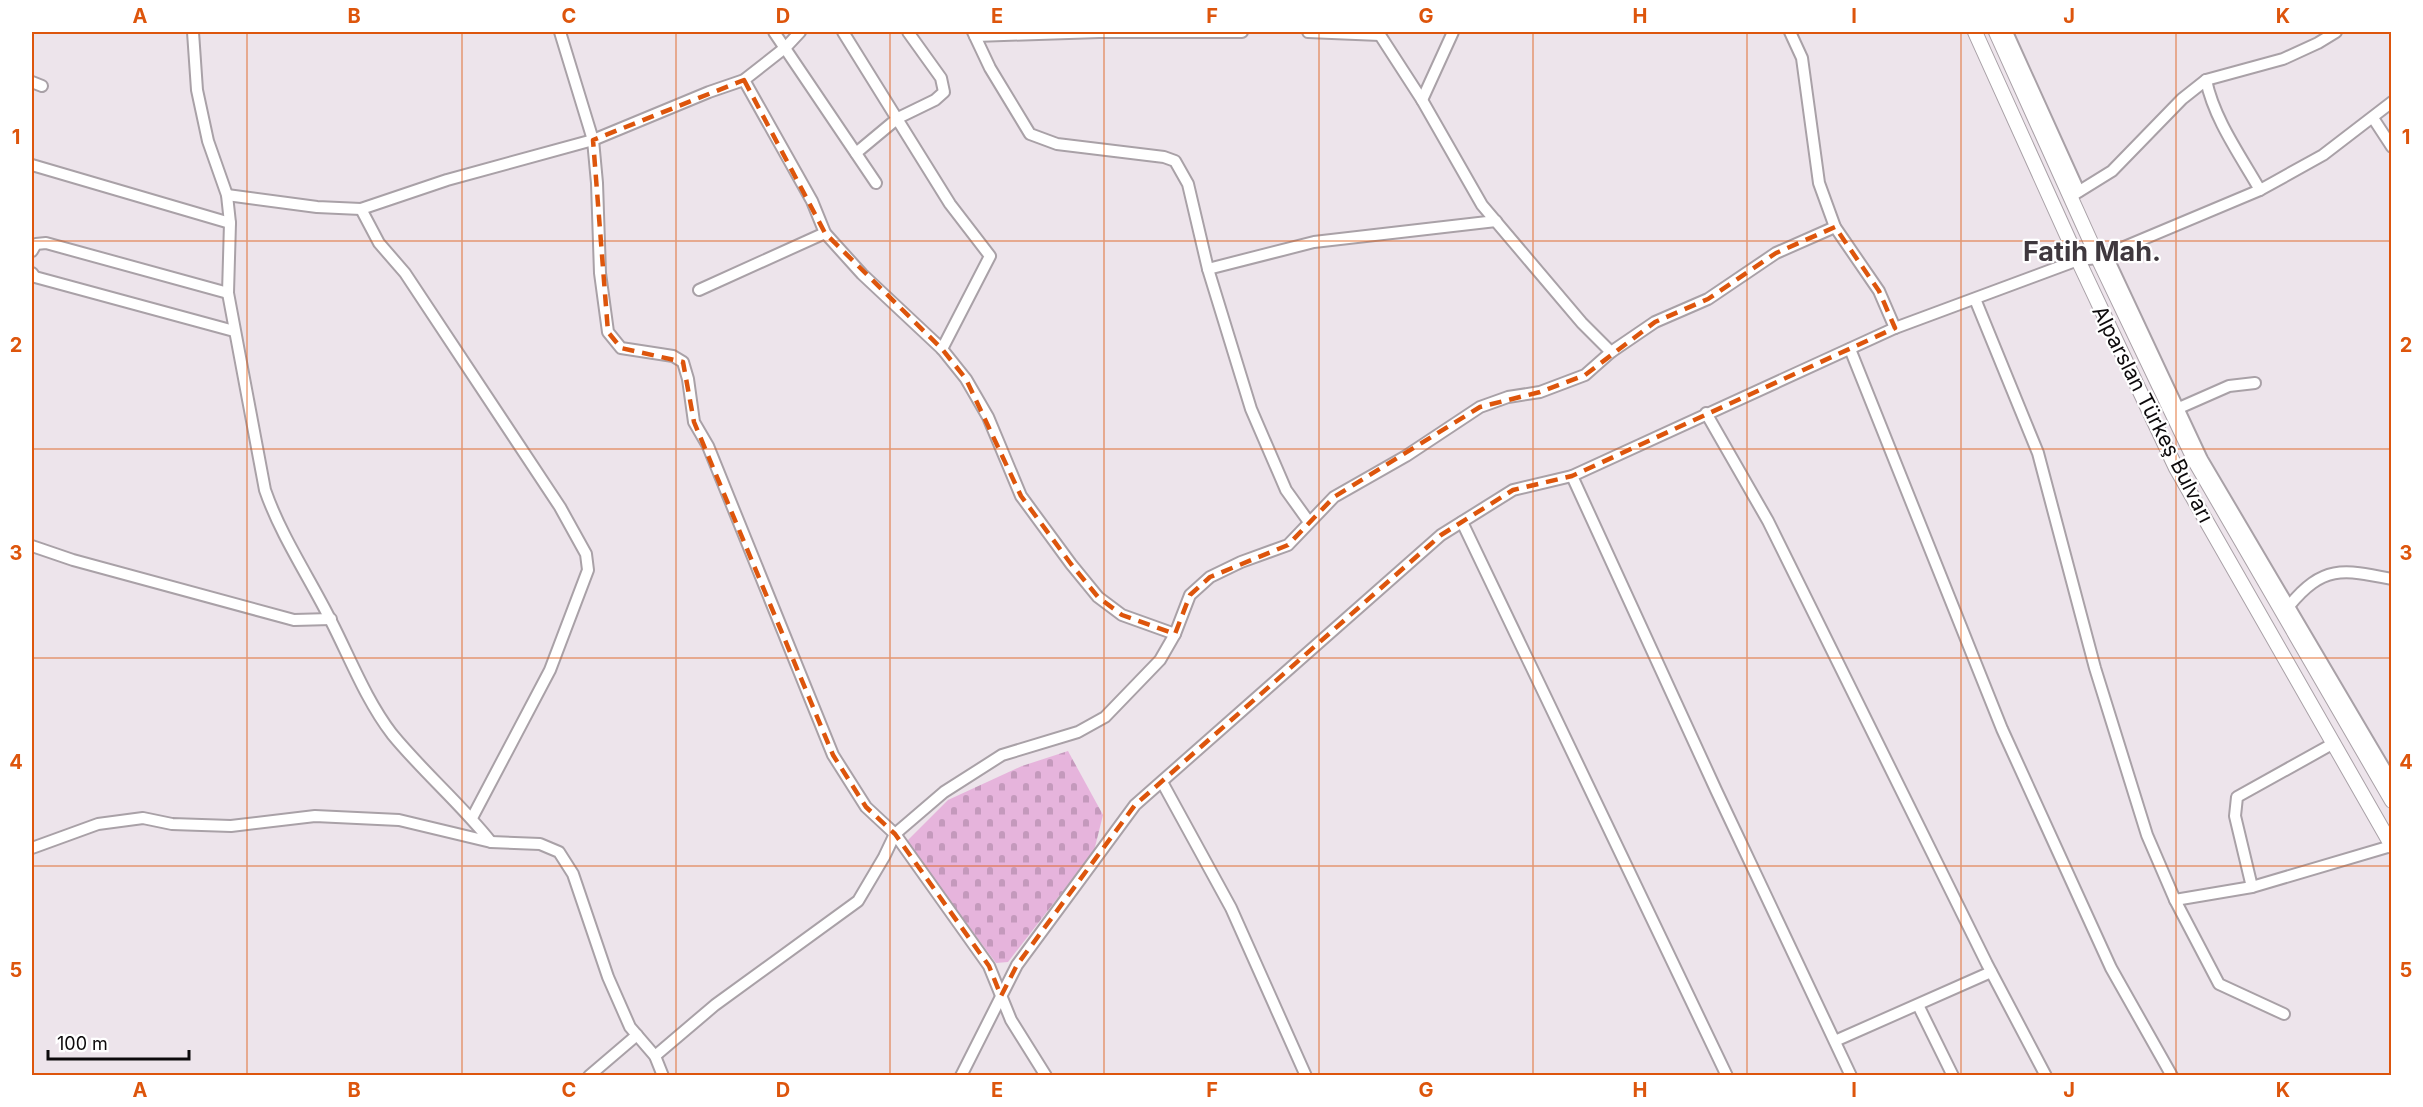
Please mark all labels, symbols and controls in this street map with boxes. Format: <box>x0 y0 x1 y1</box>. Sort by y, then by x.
text: A <box>133 4 148 28</box>
text: B <box>347 4 361 28</box>
text: C <box>562 4 576 28</box>
text: D <box>776 4 790 28</box>
text: E <box>991 4 1003 28</box>
text: F <box>1206 4 1218 28</box>
text: G <box>1418 4 1434 28</box>
text: H <box>1633 4 1647 28</box>
text: I <box>1851 4 1857 28</box>
text: J <box>2063 4 2075 28</box>
text: K <box>2276 4 2290 28</box>
text: 1 <box>12 125 20 149</box>
text: 1 <box>2402 125 2410 149</box>
district label: Fatih Mah. <box>2023 235 2161 268</box>
street label: Alparslan Türkeş Bulvarı <box>2087 301 2219 527</box>
text: 2 <box>10 333 22 357</box>
text: 2 <box>2400 333 2412 357</box>
text: 3 <box>10 541 22 565</box>
text: 3 <box>2400 541 2412 565</box>
text: 4 <box>9 750 23 774</box>
text: 4 <box>2399 750 2413 774</box>
text: 5 <box>10 958 22 982</box>
text: 5 <box>2400 958 2412 982</box>
scale bar <box>48 1023 189 1061</box>
text: 100 m <box>57 1033 108 1054</box>
text: A <box>133 1078 148 1102</box>
text: B <box>347 1078 361 1102</box>
text: C <box>562 1078 576 1102</box>
text: D <box>776 1078 790 1102</box>
text: E <box>991 1078 1003 1102</box>
text: F <box>1206 1078 1218 1102</box>
text: G <box>1418 1078 1434 1102</box>
text: H <box>1633 1078 1647 1102</box>
text: I <box>1851 1078 1857 1102</box>
text: J <box>2063 1078 2075 1102</box>
text: K <box>2276 1078 2290 1102</box>

